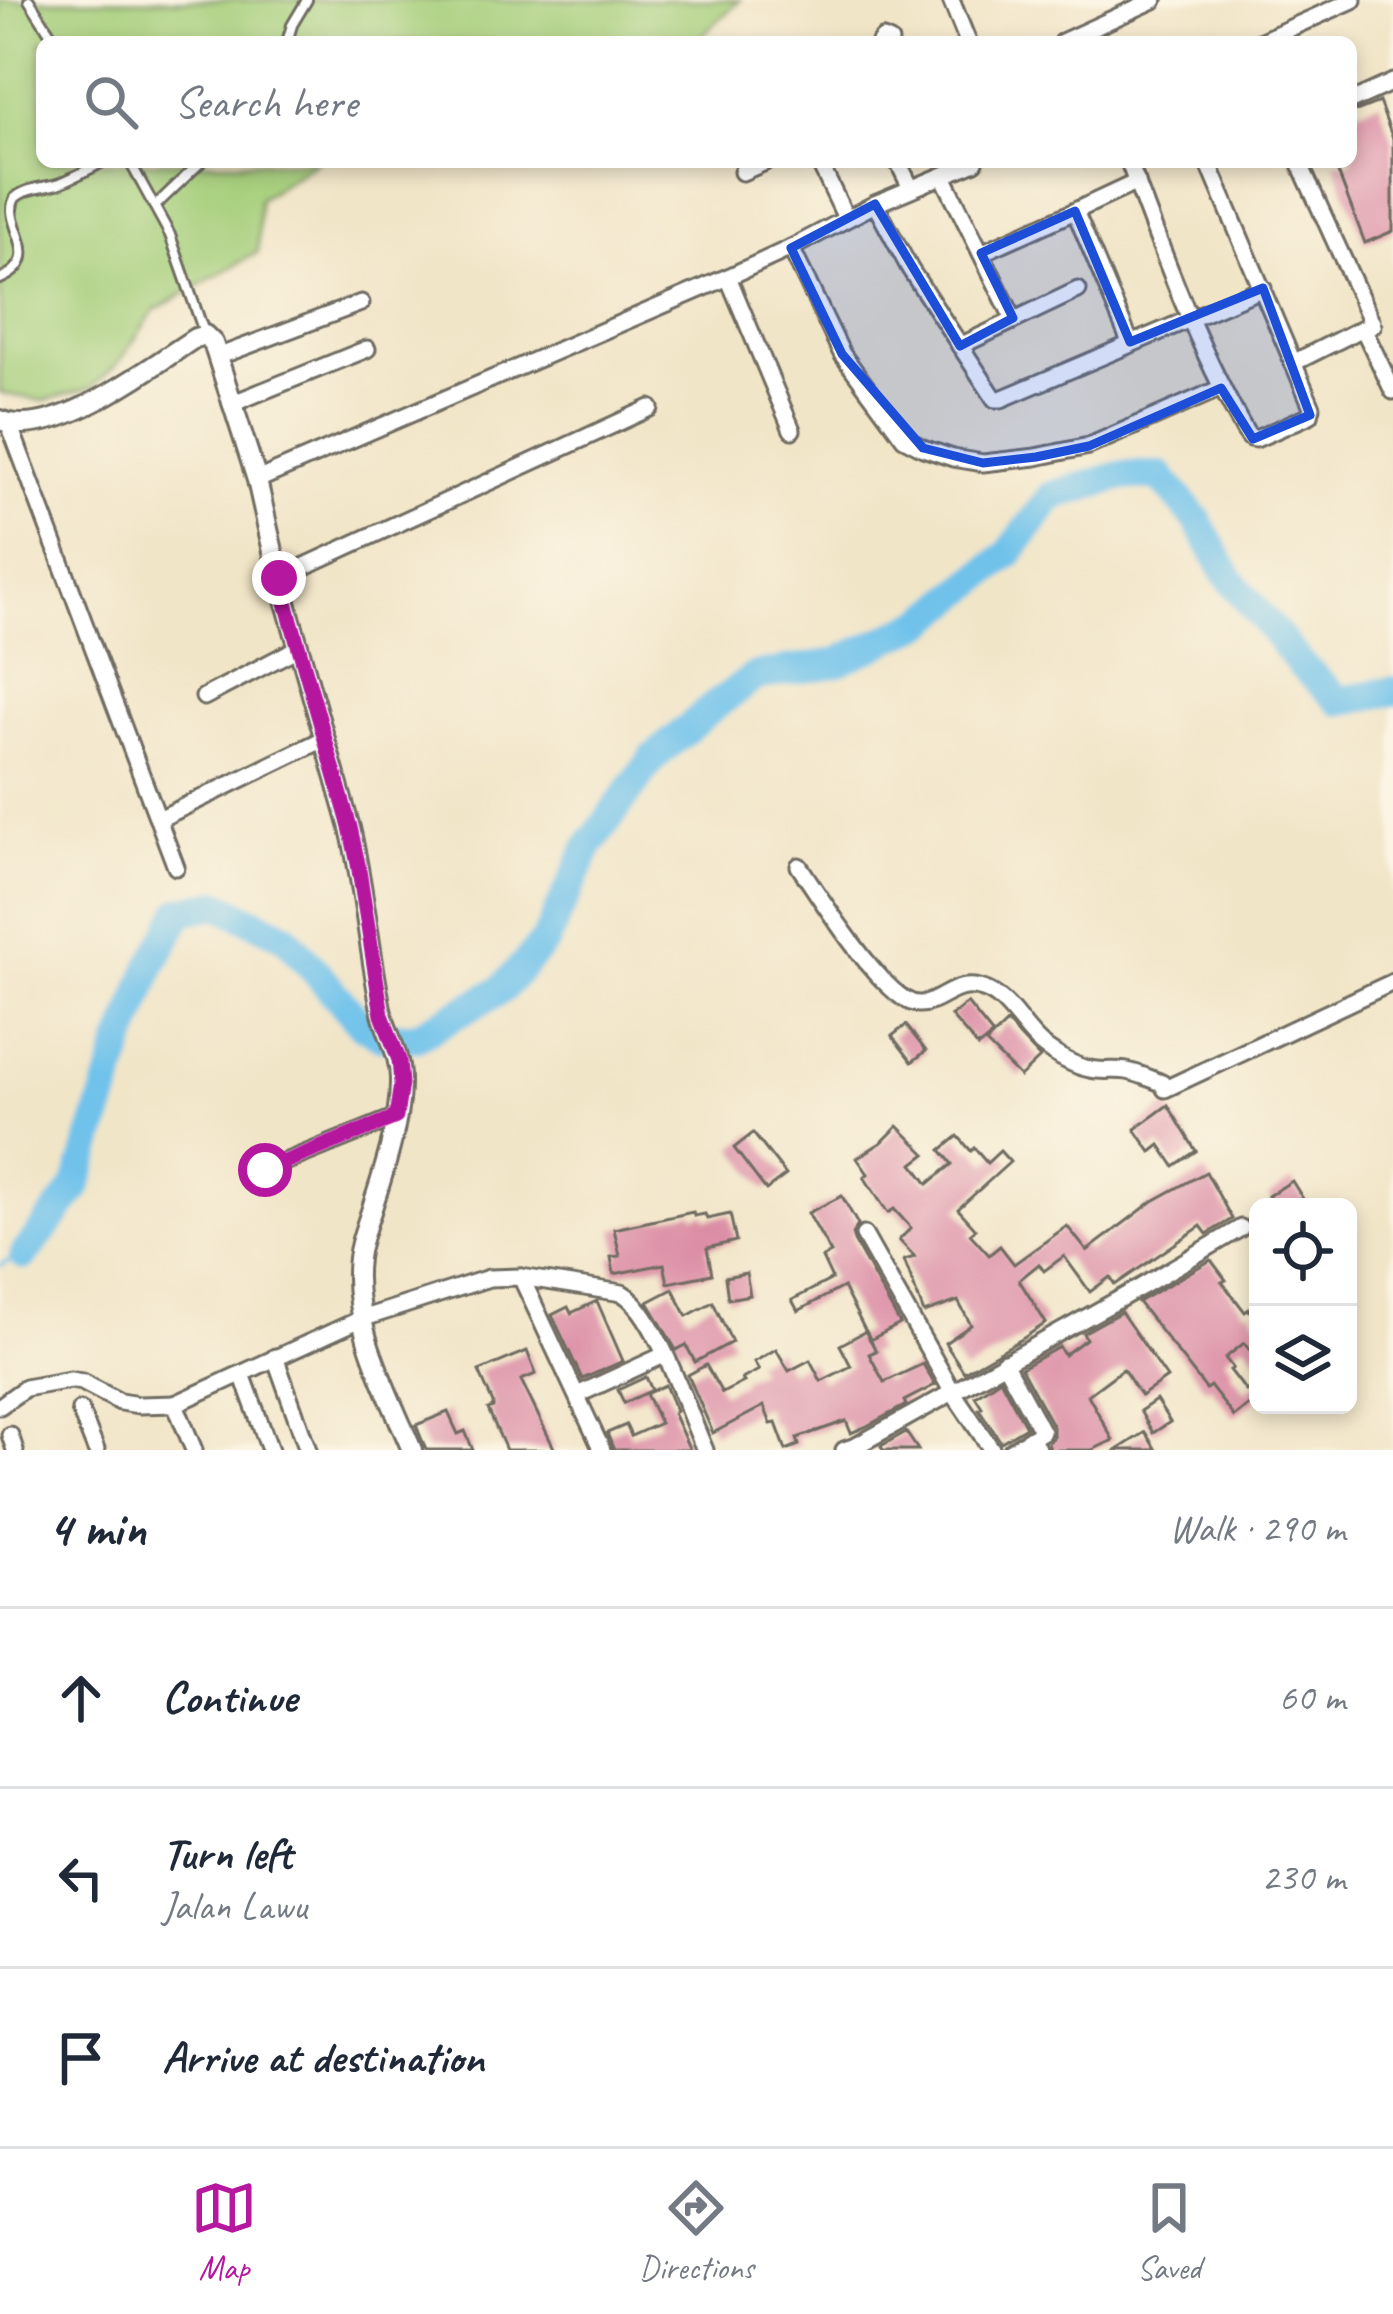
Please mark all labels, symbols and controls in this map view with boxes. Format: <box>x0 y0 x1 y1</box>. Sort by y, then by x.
search box <box>36 36 1357 168</box>
icon: search <box>78 69 144 135</box>
text: Search here <box>174 74 357 131</box>
route end <box>252 551 306 605</box>
route start <box>238 1143 292 1197</box>
map controls <box>1249 1198 1357 1414</box>
button: locate <box>1249 1198 1357 1306</box>
button: layers <box>1249 1306 1357 1414</box>
text: 4 min <box>48 1496 146 1560</box>
text: Walk · 290 m <box>1169 1504 1345 1553</box>
icon: ahead <box>48 1665 114 1731</box>
text: Continue <box>162 1669 296 1726</box>
text: 60 m <box>1279 1673 1345 1722</box>
text: Turn left <box>162 1825 292 1882</box>
icon: left <box>48 1845 114 1911</box>
text: 230 m <box>1261 1853 1345 1902</box>
text: Jalan Lawu <box>162 1882 307 1931</box>
icon: arrive <box>48 2025 114 2091</box>
text: Arrive at destination <box>162 2029 484 2086</box>
tab: Map <box>191 2175 257 2289</box>
tab: Directions <box>639 2175 754 2289</box>
tab: Saved <box>1136 2175 1202 2289</box>

